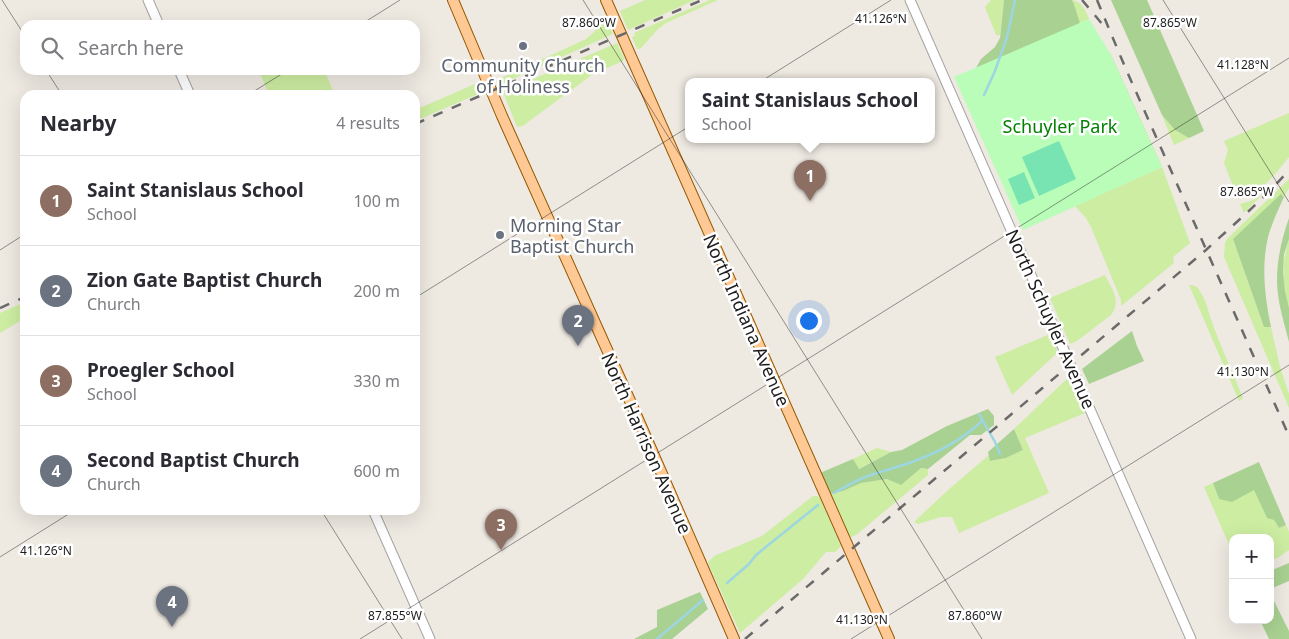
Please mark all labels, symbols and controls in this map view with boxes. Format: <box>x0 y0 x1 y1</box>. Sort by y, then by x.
text: 41.126°N <box>855 10 907 27</box>
text: 87.860°W <box>562 14 616 31</box>
text: 87.865°W <box>1143 14 1197 31</box>
search box <box>20 20 420 75</box>
icon: search <box>38 34 66 62</box>
text: Search here <box>78 35 184 61</box>
marker: Community Church of Holiness <box>517 40 529 52</box>
place label: Community Church of Holiness <box>441 53 605 98</box>
text: 41.128°N <box>1217 56 1269 73</box>
popup <box>685 78 935 143</box>
text: Saint Stanislaus School <box>702 87 918 113</box>
text: Nearby <box>40 109 116 137</box>
text: 4 results <box>336 112 400 134</box>
text: School <box>702 113 752 135</box>
park label: Schuyler Park <box>1003 114 1118 138</box>
pin: 1 <box>794 160 826 201</box>
text: Saint Stanislaus School <box>87 177 304 203</box>
text: 87.865°W <box>1220 183 1274 200</box>
text: 1 <box>51 190 61 212</box>
text: 100 m <box>353 190 400 212</box>
text: School <box>87 203 137 225</box>
place label: Morning Star Baptist Church <box>510 213 634 258</box>
street label: North Schuyler Avenue <box>1001 225 1101 413</box>
marker: Morning Star Baptist Church <box>494 229 506 241</box>
street label: North Indiana Avenue <box>698 230 796 410</box>
text: Zion Gate Baptist Church <box>87 267 322 293</box>
text: 2 <box>51 280 61 302</box>
text: 200 m <box>353 280 400 302</box>
text: Church <box>87 293 141 315</box>
pin: 2 <box>562 305 594 346</box>
your location <box>796 308 822 334</box>
street label: North Harrison Avenue <box>596 349 698 537</box>
text: Proegler School <box>87 357 235 383</box>
text: 41.130°N <box>1217 363 1269 380</box>
text: 3 <box>51 370 61 392</box>
text: 330 m <box>353 370 400 392</box>
text: School <box>87 383 137 405</box>
text: Second Baptist Church <box>87 447 300 473</box>
text: 4 <box>51 460 61 482</box>
text: 600 m <box>353 460 400 482</box>
text: Church <box>87 473 141 495</box>
pin: 3 <box>485 509 517 550</box>
map controls <box>1229 534 1274 624</box>
button: + <box>1229 534 1274 579</box>
text: 41.126°N <box>20 542 72 559</box>
button: − <box>1229 579 1274 624</box>
pin: 4 <box>156 586 188 627</box>
text: 87.855°W <box>368 607 422 624</box>
text: 87.860°W <box>948 607 1002 624</box>
text: 41.130°N <box>836 611 888 628</box>

